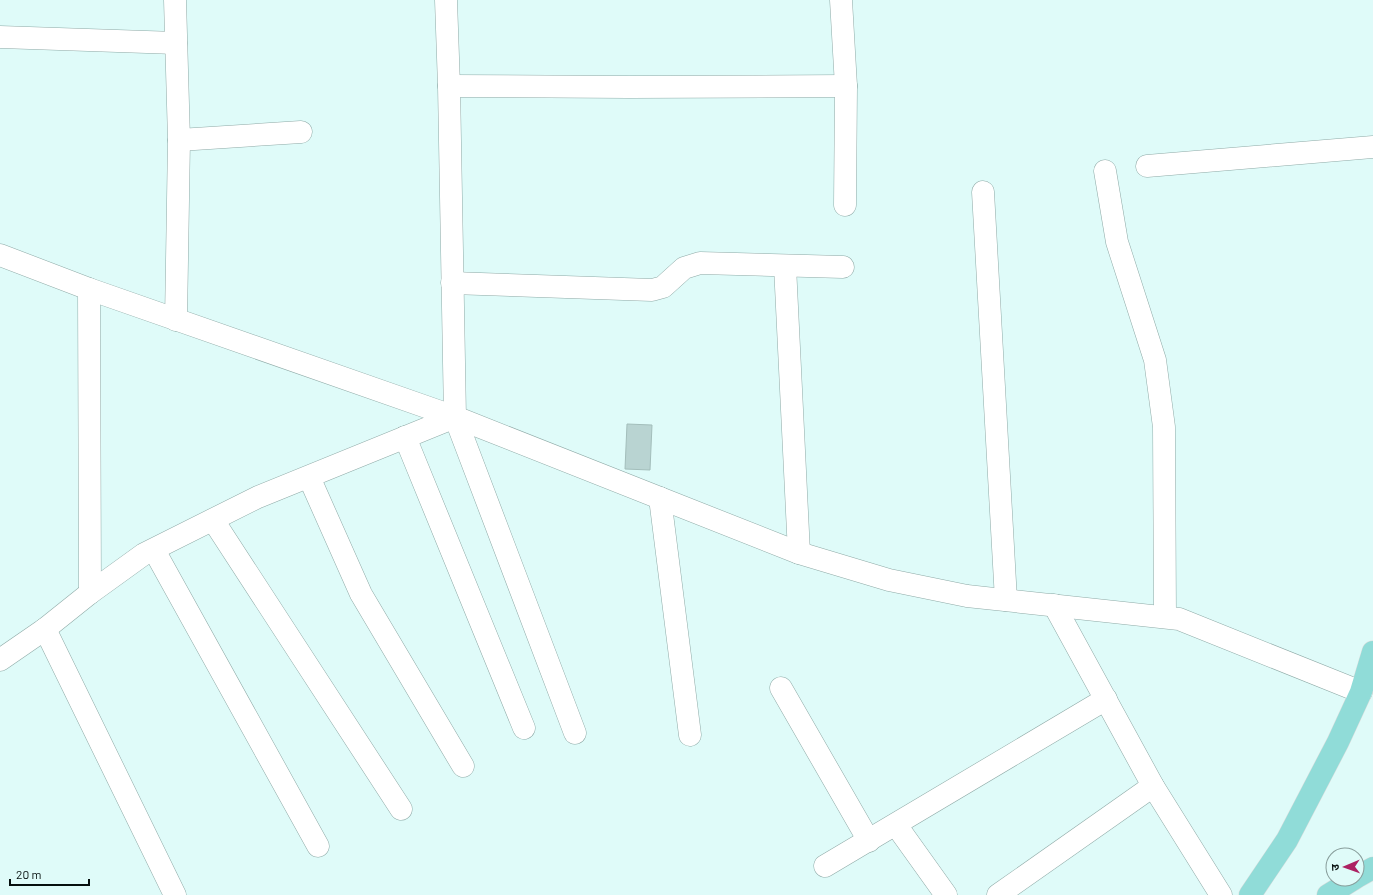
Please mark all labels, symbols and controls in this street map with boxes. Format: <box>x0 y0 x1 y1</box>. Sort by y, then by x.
north arrow <box>1325 847 1365 887</box>
scale bar <box>10 861 89 887</box>
text: उ <box>1328 863 1341 871</box>
text: 20 m <box>16 867 42 881</box>

